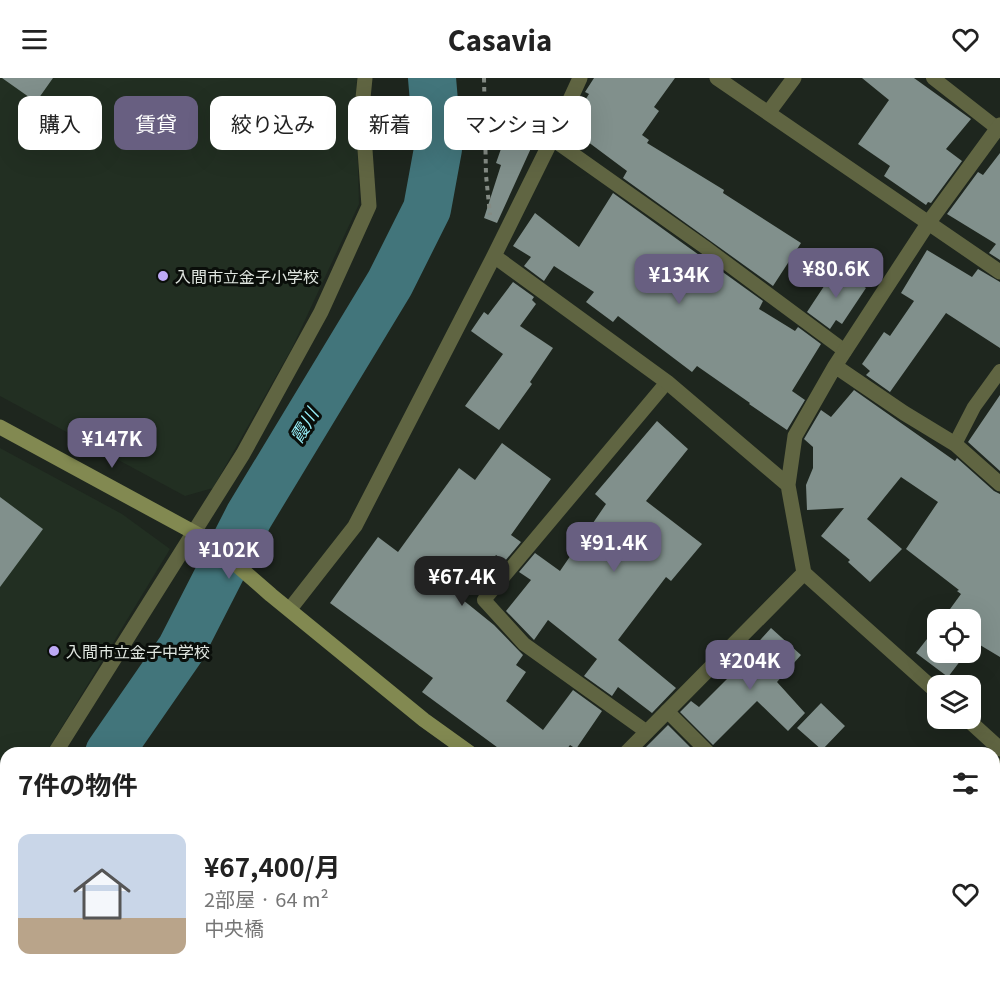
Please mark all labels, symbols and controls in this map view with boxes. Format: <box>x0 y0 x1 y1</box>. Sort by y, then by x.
text: Casavia <box>448 20 552 59</box>
icon: menu <box>18 23 51 56</box>
icon: heart <box>949 23 982 56</box>
chip: 購入 <box>18 96 102 150</box>
chip: 賃貸 <box>114 96 198 150</box>
chip: 絞り込み <box>210 96 336 150</box>
chip: 新着 <box>348 96 432 150</box>
chip: マンション <box>444 96 591 150</box>
pin: ¥80.6K <box>787 248 885 299</box>
text: ¥80.6K <box>802 253 870 282</box>
pin: ¥134K <box>637 254 721 305</box>
text: ¥134K <box>649 259 709 288</box>
place label: 入間市立金子小学校 <box>175 264 319 288</box>
marker: 入間市立金子小学校 <box>156 269 170 283</box>
water label: 霞川 <box>283 401 324 447</box>
pin: ¥147K <box>70 418 154 469</box>
text: ¥147K <box>82 423 142 452</box>
pin: ¥91.4K <box>565 522 663 573</box>
text: ¥91.4K <box>580 527 648 556</box>
pin: ¥102K <box>187 529 271 580</box>
text: ¥102K <box>199 534 259 563</box>
pin: ¥67.4K <box>413 556 511 607</box>
text: ¥67.4K <box>428 561 496 590</box>
map controls <box>927 609 981 729</box>
button: locate <box>927 609 981 663</box>
place label: 入間市立金子中学校 <box>66 639 210 663</box>
pin: ¥204K <box>708 640 792 691</box>
marker: 入間市立金子中学校 <box>47 644 61 658</box>
text: ¥204K <box>720 645 780 674</box>
button: layers <box>927 675 981 729</box>
text: 7件の物件 <box>18 765 137 802</box>
icon: filters <box>949 767 982 800</box>
text: ¥67,400/月 <box>204 847 341 884</box>
icon: home <box>66 858 138 930</box>
icon: heart <box>949 878 982 911</box>
text: 2部屋 · 64 m² <box>204 884 329 913</box>
text: 中央橋 <box>204 913 264 942</box>

